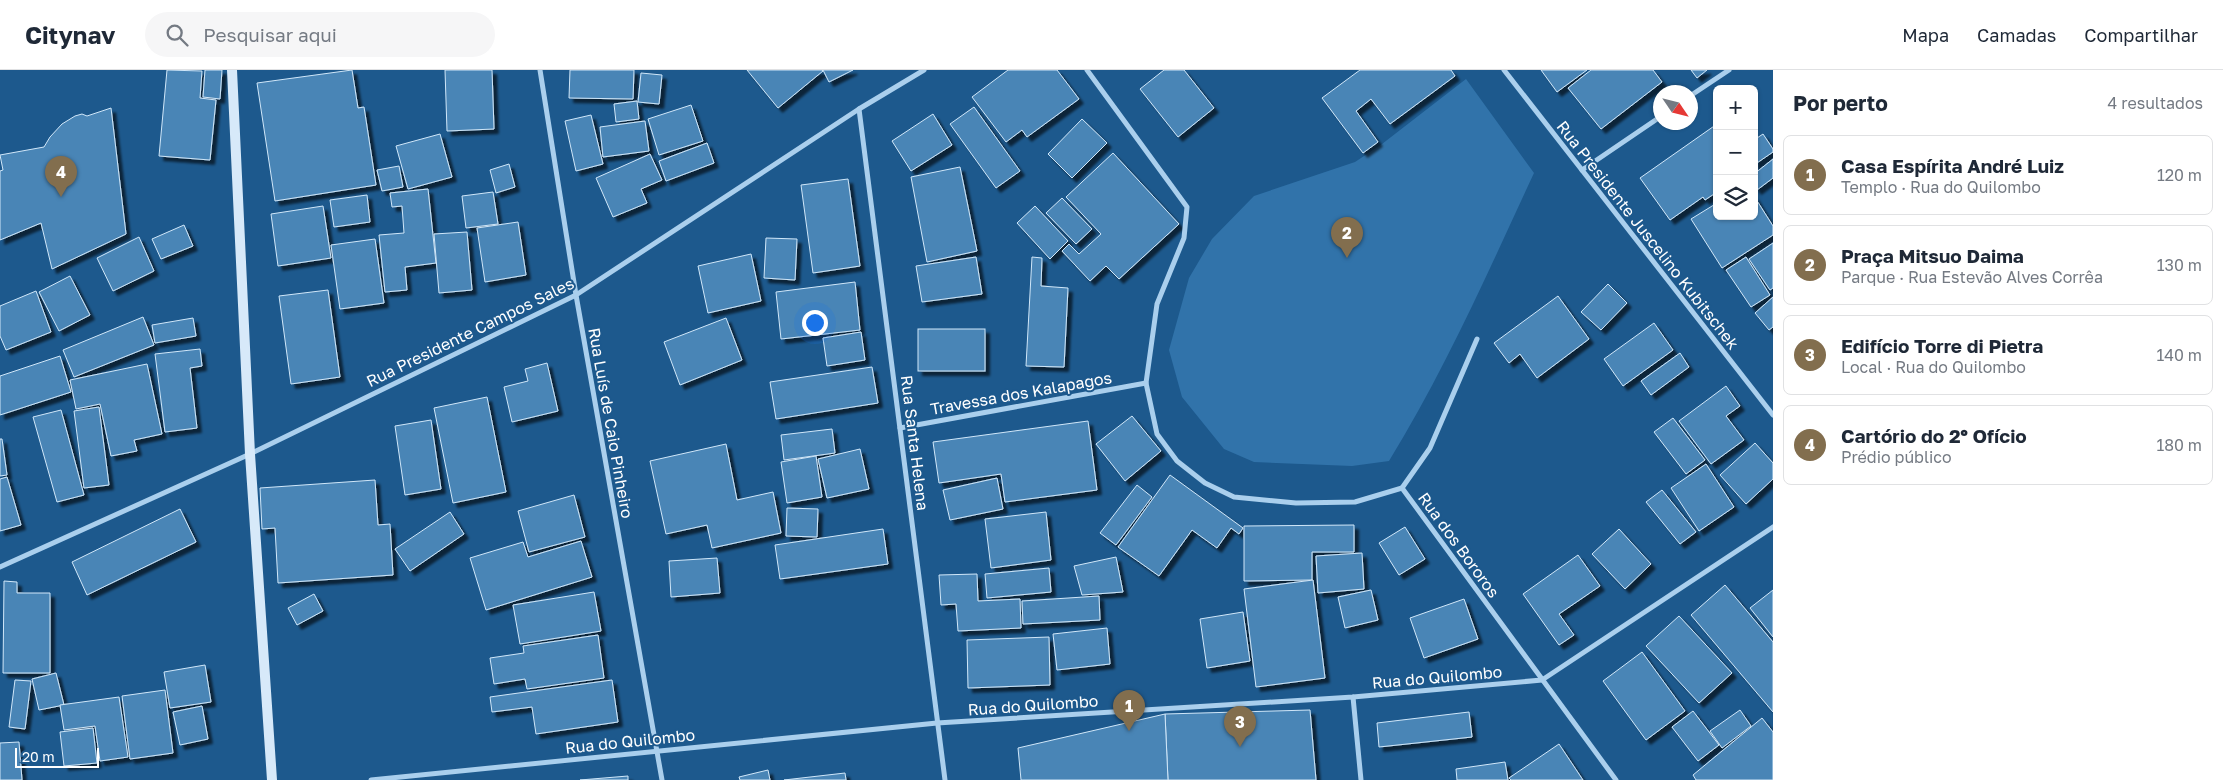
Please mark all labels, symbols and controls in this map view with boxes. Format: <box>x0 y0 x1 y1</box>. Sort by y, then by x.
search box <box>145 12 495 57</box>
text: Citynav <box>25 20 115 49</box>
icon: search <box>163 21 191 49</box>
text: Pesquisar aqui <box>203 23 337 46</box>
text: Mapa <box>1902 24 1949 46</box>
text: Camadas <box>1977 24 2056 46</box>
text: Compartilhar <box>2084 24 2198 46</box>
north arrow <box>1653 85 1698 130</box>
map controls <box>1713 85 1758 220</box>
button: + <box>1713 85 1758 130</box>
text: Por perto <box>1793 90 1888 116</box>
text: 4 resultados <box>2108 93 2203 113</box>
street label: Rua Presidente Juscelino Kubitschek <box>1553 117 1743 353</box>
button: − <box>1713 130 1758 175</box>
text: Casa Espírita André Luiz <box>1841 154 2064 177</box>
pin: 4 <box>45 156 77 197</box>
text: 1 <box>1806 165 1814 185</box>
text: 120 m <box>2157 165 2202 185</box>
button: layers <box>1713 175 1758 220</box>
text: Templo · Rua do Quilombo <box>1841 177 2041 197</box>
pin: 2 <box>1331 217 1363 258</box>
text: Praça Mitsuo Daima <box>1841 244 2024 267</box>
text: 2 <box>1805 255 1815 275</box>
text: 130 m <box>2157 255 2202 275</box>
text: Parque · Rua Estevão Alves Corrêa <box>1841 267 2103 287</box>
street label: Rua Presidente Campos Sales <box>363 273 577 391</box>
your location <box>802 310 828 336</box>
street label: Rua Luís de Caio Pinheiro <box>584 326 638 520</box>
text: Edifício Torre di Pietra <box>1841 334 2043 357</box>
text: 3 <box>1805 345 1815 365</box>
text: 140 m <box>2156 345 2202 365</box>
text: Local · Rua do Quilombo <box>1841 357 2026 377</box>
street label: Travessa dos Kalapagos <box>929 367 1113 419</box>
street label: Rua Santa Helena <box>897 374 933 512</box>
text: Cartório do 2º Ofício <box>1841 424 2027 447</box>
text: 4 <box>1805 435 1815 455</box>
text: 180 m <box>2156 435 2202 455</box>
text: Prédio público <box>1841 447 1952 467</box>
street label: Rua dos Bororos <box>1414 488 1504 602</box>
street label: Rua do Quilombo <box>1371 661 1503 693</box>
street label: Rua do Quilombo <box>967 690 1099 720</box>
pin: 1 <box>1113 690 1145 731</box>
pin: 3 <box>1224 706 1256 747</box>
street label: Rua do Quilombo <box>564 724 696 758</box>
scale bar <box>15 745 99 768</box>
text: 20 m <box>22 748 55 765</box>

